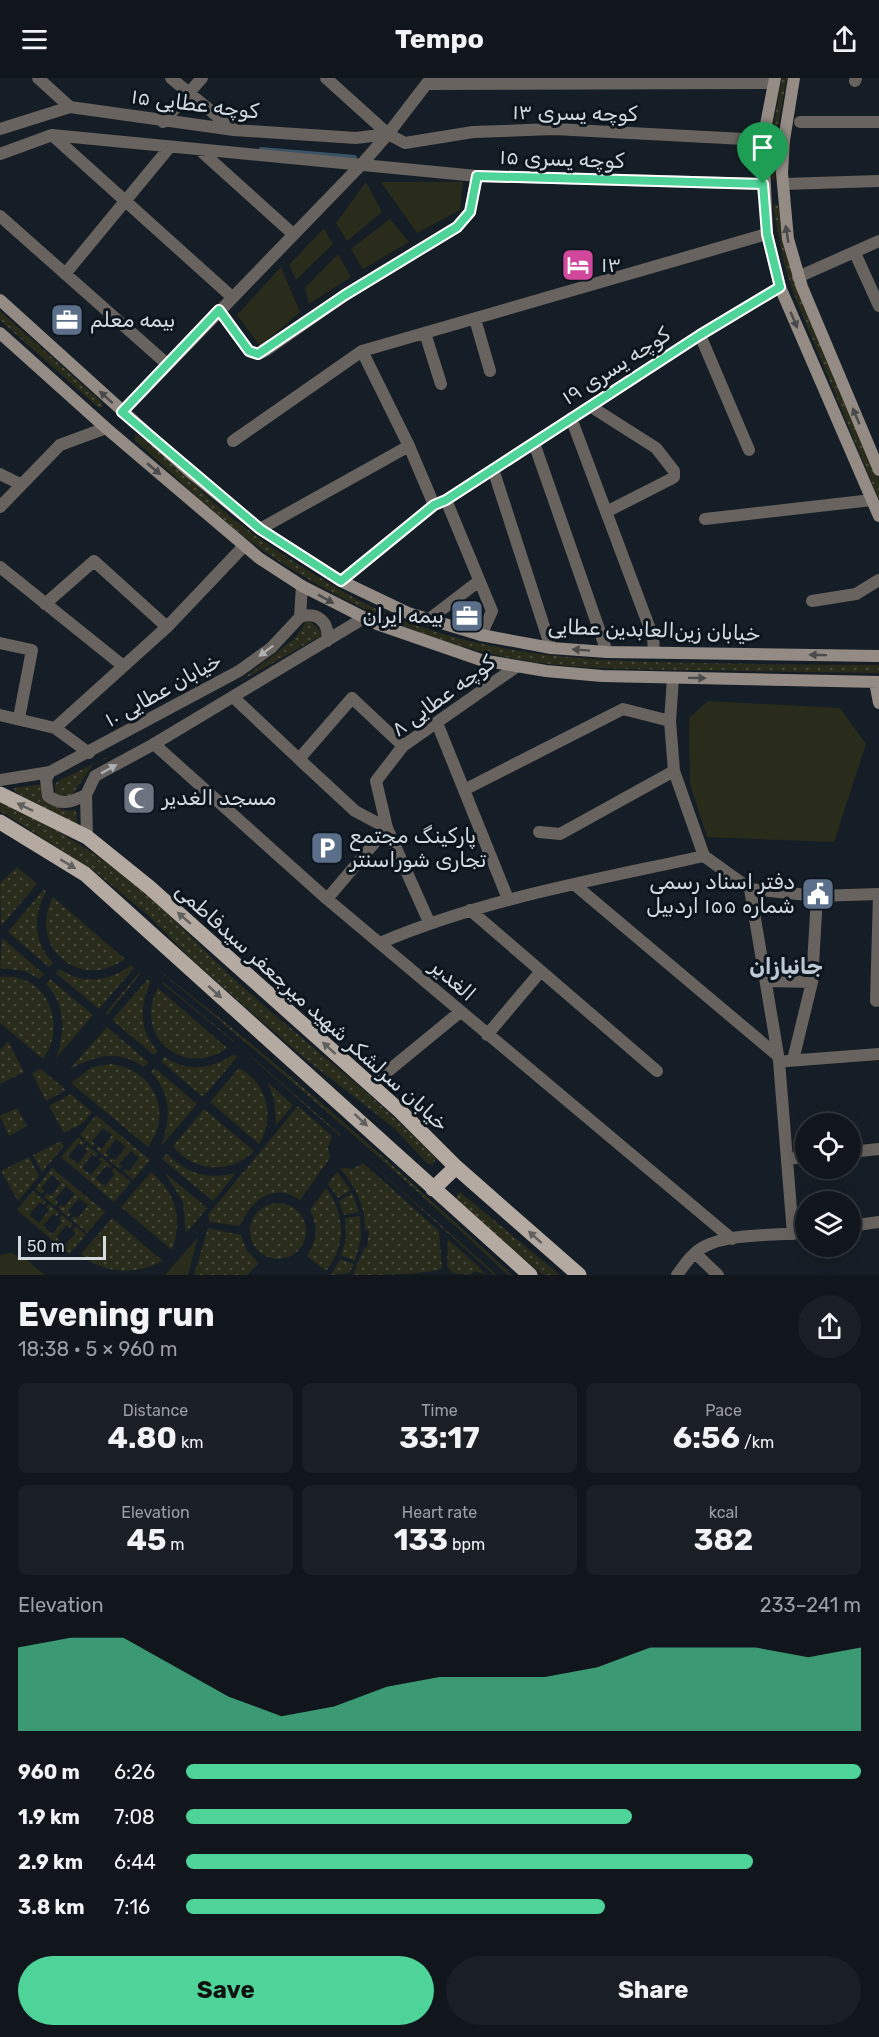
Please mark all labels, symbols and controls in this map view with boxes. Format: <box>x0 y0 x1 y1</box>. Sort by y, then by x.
icon: menu <box>18 23 51 56</box>
text: Tempo <box>395 23 484 55</box>
icon: share <box>828 23 861 56</box>
street label: کوچه عطایی ۱۵ <box>130 83 261 125</box>
street label: کوچه یسری ۱۳ <box>512 99 638 127</box>
pin <box>737 122 788 184</box>
icon: arrive <box>746 131 779 164</box>
street label: کوچه یسری ۱۵ <box>499 144 625 174</box>
one-way arrow <box>783 224 792 243</box>
hotel icon: ۱۳ <box>560 247 596 283</box>
place label: ۱۳ <box>601 252 621 277</box>
office icon: بیمه معلم <box>49 302 85 338</box>
place label: بیمه معلم <box>90 307 175 334</box>
one-way arrow <box>789 311 799 329</box>
street label: کوچه یسری ۱۹ <box>557 321 675 411</box>
one-way arrow <box>98 390 113 404</box>
one-way arrow <box>851 406 861 424</box>
one-way arrow <box>146 462 161 475</box>
one-way arrow <box>318 594 335 604</box>
office icon: بیمه ایران <box>449 598 485 634</box>
place label: بیمه ایران <box>362 603 444 628</box>
street label: خیابان زین‌العابدین عطایی <box>547 613 761 646</box>
one-way arrow <box>259 645 275 657</box>
one-way arrow <box>572 646 591 655</box>
street label: خیابان عطایی ۱۰ <box>100 647 226 732</box>
street label: کوچه عطایی ۸ <box>386 649 500 742</box>
one-way arrow <box>809 651 828 660</box>
one-way arrow <box>687 674 706 683</box>
one-way arrow <box>101 764 118 774</box>
mosque icon: مسجد الغدیر <box>121 780 157 816</box>
place label: مسجد الغدیر <box>160 785 276 810</box>
one-way arrow <box>17 802 34 811</box>
place label: پارکینگ مجتمع تجاری شوراسنتر <box>348 823 487 872</box>
parking icon: پارکینگ مجتمع تجاری شوراسنتر <box>309 830 345 866</box>
one-way arrow <box>60 858 76 869</box>
place label: دفتر اسناد رسمی شماره ۱۵۵ اردبیل <box>646 869 795 918</box>
public building icon: دفتر اسناد رسمی شماره ۱۵۵ اردبیل <box>800 876 836 912</box>
street label: خیابان سرلشکر شهید میرجعفر سیدفاطمی <box>171 877 454 1136</box>
one-way arrow <box>177 912 192 925</box>
street label: الغدیر <box>424 952 481 1006</box>
district label: جانبازان <box>749 953 823 980</box>
one-way arrow <box>207 985 222 999</box>
one-way arrow <box>322 1041 337 1055</box>
one-way arrow <box>354 1113 368 1127</box>
map controls <box>795 1113 861 1257</box>
button: locate <box>795 1113 861 1179</box>
button: layers <box>795 1191 861 1257</box>
one-way arrow <box>528 1231 543 1244</box>
scale bar <box>18 1233 106 1260</box>
text: 50 m <box>27 1237 65 1256</box>
text: Evening run <box>18 1295 215 1334</box>
button: share <box>798 1295 861 1358</box>
text: 18:38 · 5 × 960 m <box>18 1337 178 1361</box>
text: Distance <box>123 1401 188 1420</box>
text: Time <box>421 1401 458 1420</box>
text: Pace <box>705 1401 742 1420</box>
text: 4.80 <box>108 1420 177 1456</box>
text: 33:17 <box>399 1420 480 1456</box>
text: 6:56 <box>673 1420 740 1456</box>
text: km <box>177 1433 203 1452</box>
text: /km <box>740 1433 774 1452</box>
text: Elevation <box>121 1503 190 1522</box>
text: Heart rate <box>402 1503 477 1522</box>
text: kcal <box>709 1503 738 1522</box>
text: 45 <box>126 1522 166 1558</box>
text: 133 <box>394 1522 448 1558</box>
text: 382 <box>694 1522 753 1558</box>
text: m <box>166 1535 185 1554</box>
text: bpm <box>448 1535 485 1554</box>
text: Elevation <box>18 1593 104 1617</box>
text: 233–241 m <box>760 1593 861 1617</box>
text: 960 m <box>18 1760 80 1784</box>
text: 6:26 <box>114 1760 155 1784</box>
text: 1.9 km <box>18 1805 80 1829</box>
text: 7:08 <box>114 1805 155 1829</box>
text: 2.9 km <box>18 1850 83 1874</box>
text: 6:44 <box>114 1850 156 1874</box>
text: 3.8 km <box>18 1895 85 1919</box>
text: 7:16 <box>114 1895 150 1919</box>
button: Save <box>18 1956 434 2025</box>
button: Share <box>446 1956 861 2025</box>

